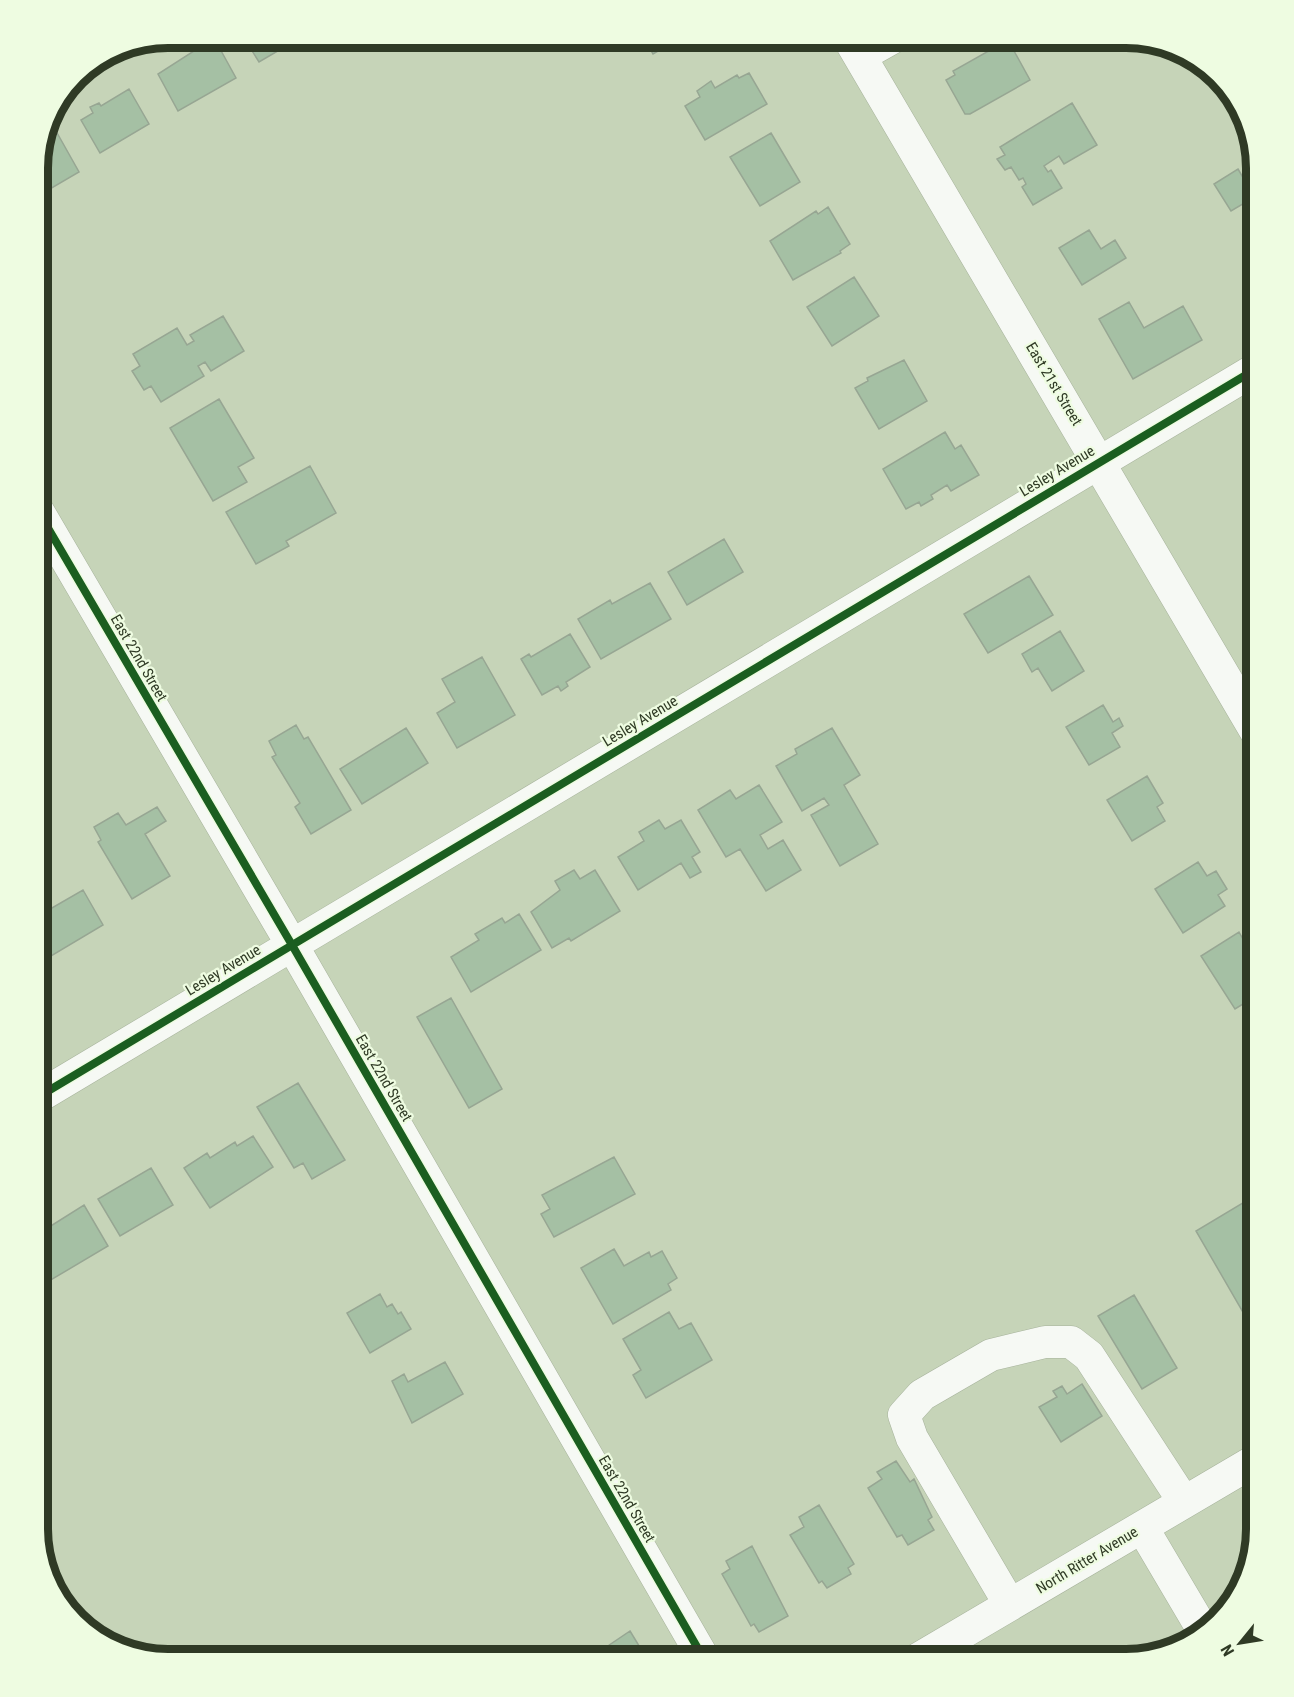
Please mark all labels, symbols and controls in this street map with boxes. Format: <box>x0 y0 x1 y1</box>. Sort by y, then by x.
street label: East 21st Street <box>1022 339 1086 429</box>
street label: Lesley Avenue <box>1016 442 1098 500</box>
street label: East 22nd Street <box>107 611 171 705</box>
street label: Lesley Avenue <box>599 692 681 750</box>
street label: Lesley Avenue <box>182 941 264 999</box>
street label: East 22nd Street <box>352 1031 416 1125</box>
street label: East 22nd Street <box>595 1452 659 1546</box>
street label: North Ritter Avenue <box>1033 1523 1141 1597</box>
north arrow <box>1210 1613 1270 1673</box>
text: N <box>1217 1641 1238 1659</box>

